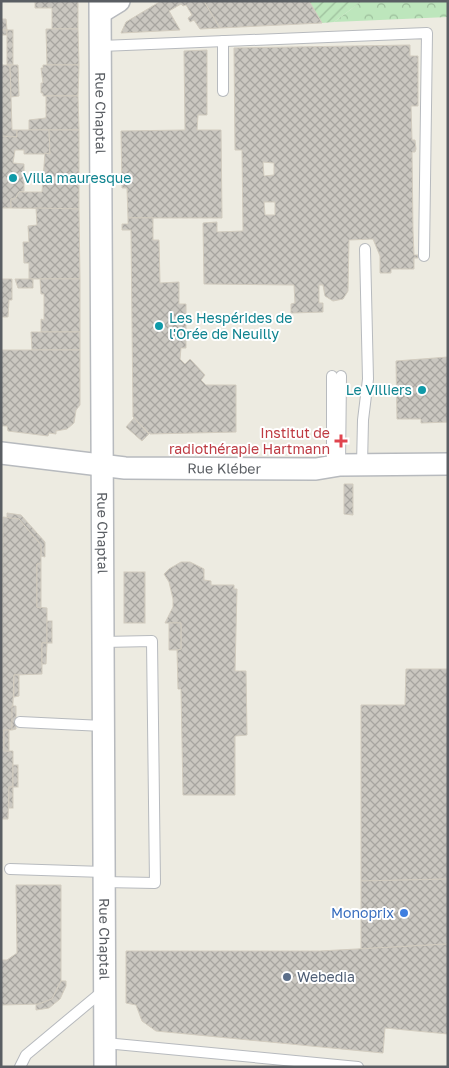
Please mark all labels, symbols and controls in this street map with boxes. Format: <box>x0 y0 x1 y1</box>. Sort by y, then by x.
street label: Rue Chaptal <box>92 72 110 154</box>
place label: Villa mauresque <box>23 169 131 186</box>
marker: Villa mauresque <box>7 172 19 184</box>
place label: Les Hespérides de l'Orée de Neuilly <box>169 309 292 342</box>
marker: Les Hespérides de l'Orée de Neuilly <box>153 320 165 332</box>
place label: Le Villiers <box>346 381 412 398</box>
marker: Le Villiers <box>416 384 428 396</box>
place label: Institut de radiothérapie Hartmann <box>169 424 330 457</box>
marker: Institut de radiothérapie Hartmann <box>334 434 348 448</box>
street label: Rue Kléber <box>187 459 261 477</box>
street label: Rue Chaptal <box>94 492 112 574</box>
street label: Rue Chaptal <box>96 898 114 980</box>
place label: Monoprix <box>331 904 394 921</box>
marker: Monoprix <box>398 907 410 919</box>
place label: Webedia <box>297 968 355 985</box>
marker: Webedia <box>281 971 293 983</box>

